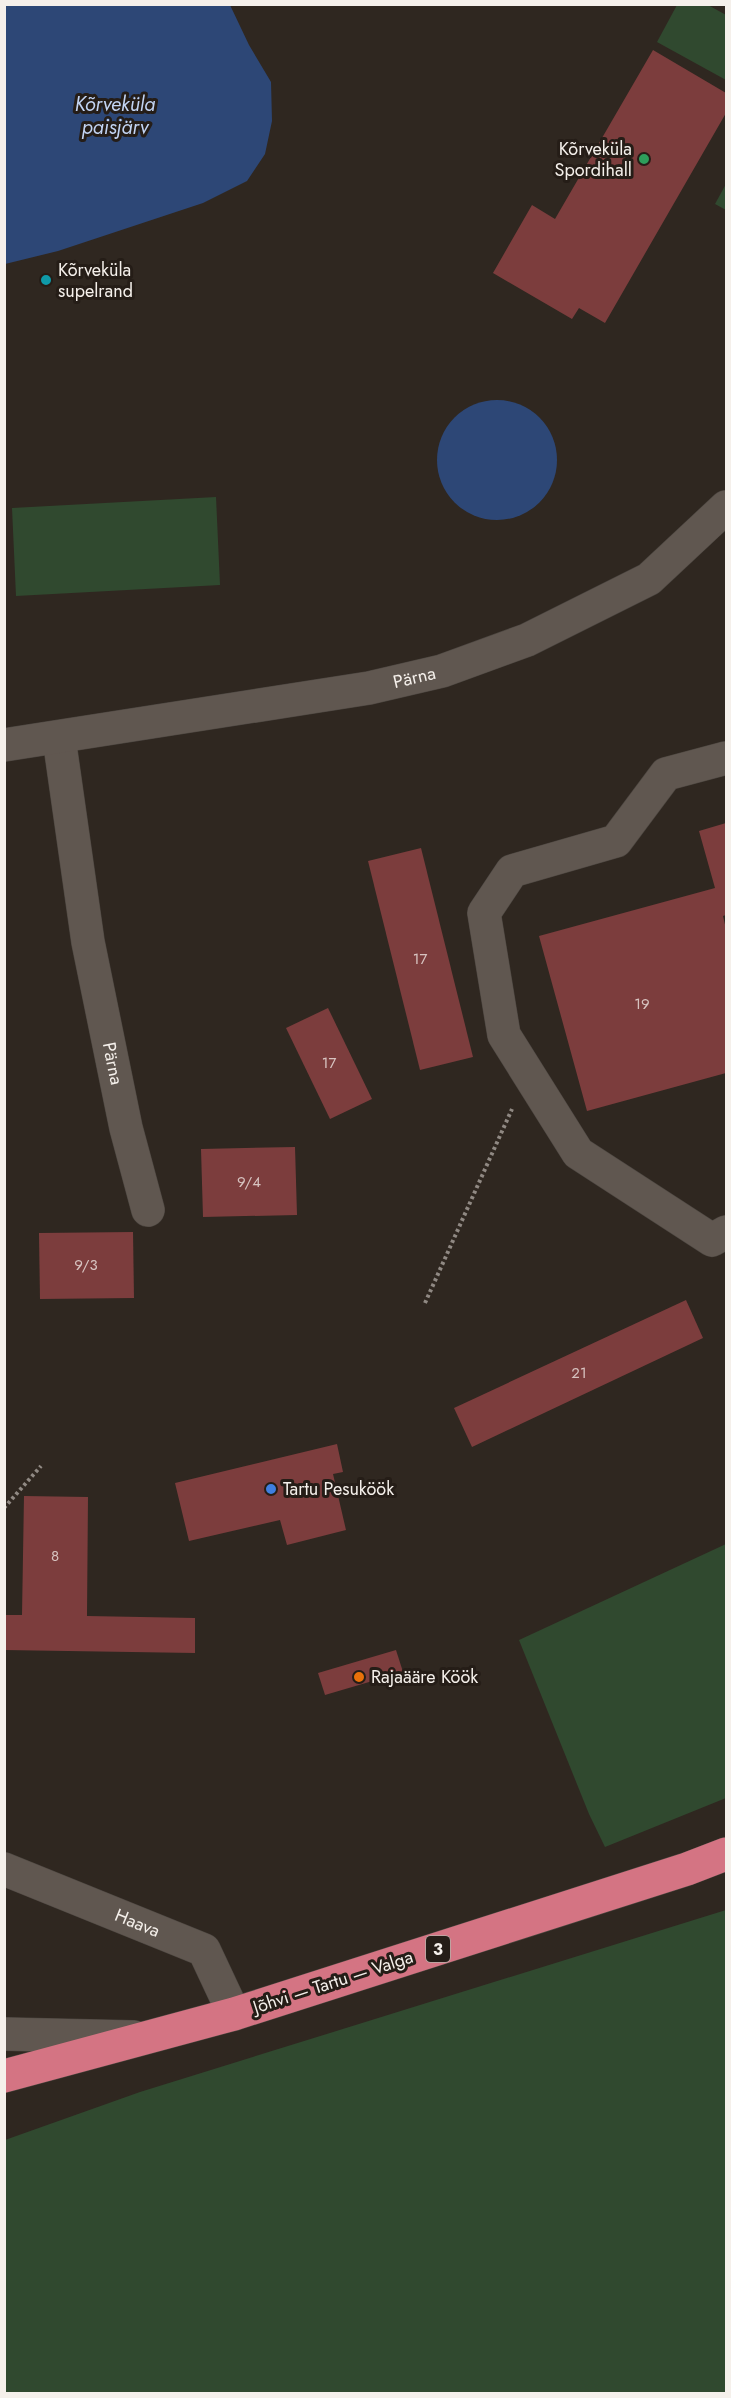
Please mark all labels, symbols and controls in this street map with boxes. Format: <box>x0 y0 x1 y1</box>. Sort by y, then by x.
water label: Kõrveküla paisjärv <box>75 90 155 142</box>
place label: Kõrveküla Spordihall <box>555 136 632 183</box>
marker: Kõrveküla Spordihall <box>637 152 651 166</box>
place label: Kõrveküla supelrand <box>58 257 133 304</box>
marker: Kõrveküla supelrand <box>39 273 53 287</box>
street label: Pärna <box>391 660 438 695</box>
house number: 17 <box>413 948 427 970</box>
house number: 19 <box>634 993 650 1015</box>
street label: Pärna <box>96 1040 130 1087</box>
house number: 17 <box>322 1052 336 1074</box>
house number: 9/4 <box>237 1171 261 1193</box>
house number: 9/3 <box>74 1254 98 1276</box>
house number: 21 <box>571 1362 587 1384</box>
place label: Tartu Pesuköök <box>283 1476 394 1502</box>
marker: Tartu Pesuköök <box>264 1482 278 1496</box>
house number: 8 <box>51 1545 59 1567</box>
place label: Rajaääre Köök <box>371 1664 478 1690</box>
marker: Rajaääre Köök <box>352 1670 366 1684</box>
street label: Haava <box>111 1902 164 1944</box>
road number: 3 <box>426 1936 450 1962</box>
street label: Jõhvi — Tartu — Valga <box>248 1944 416 2021</box>

